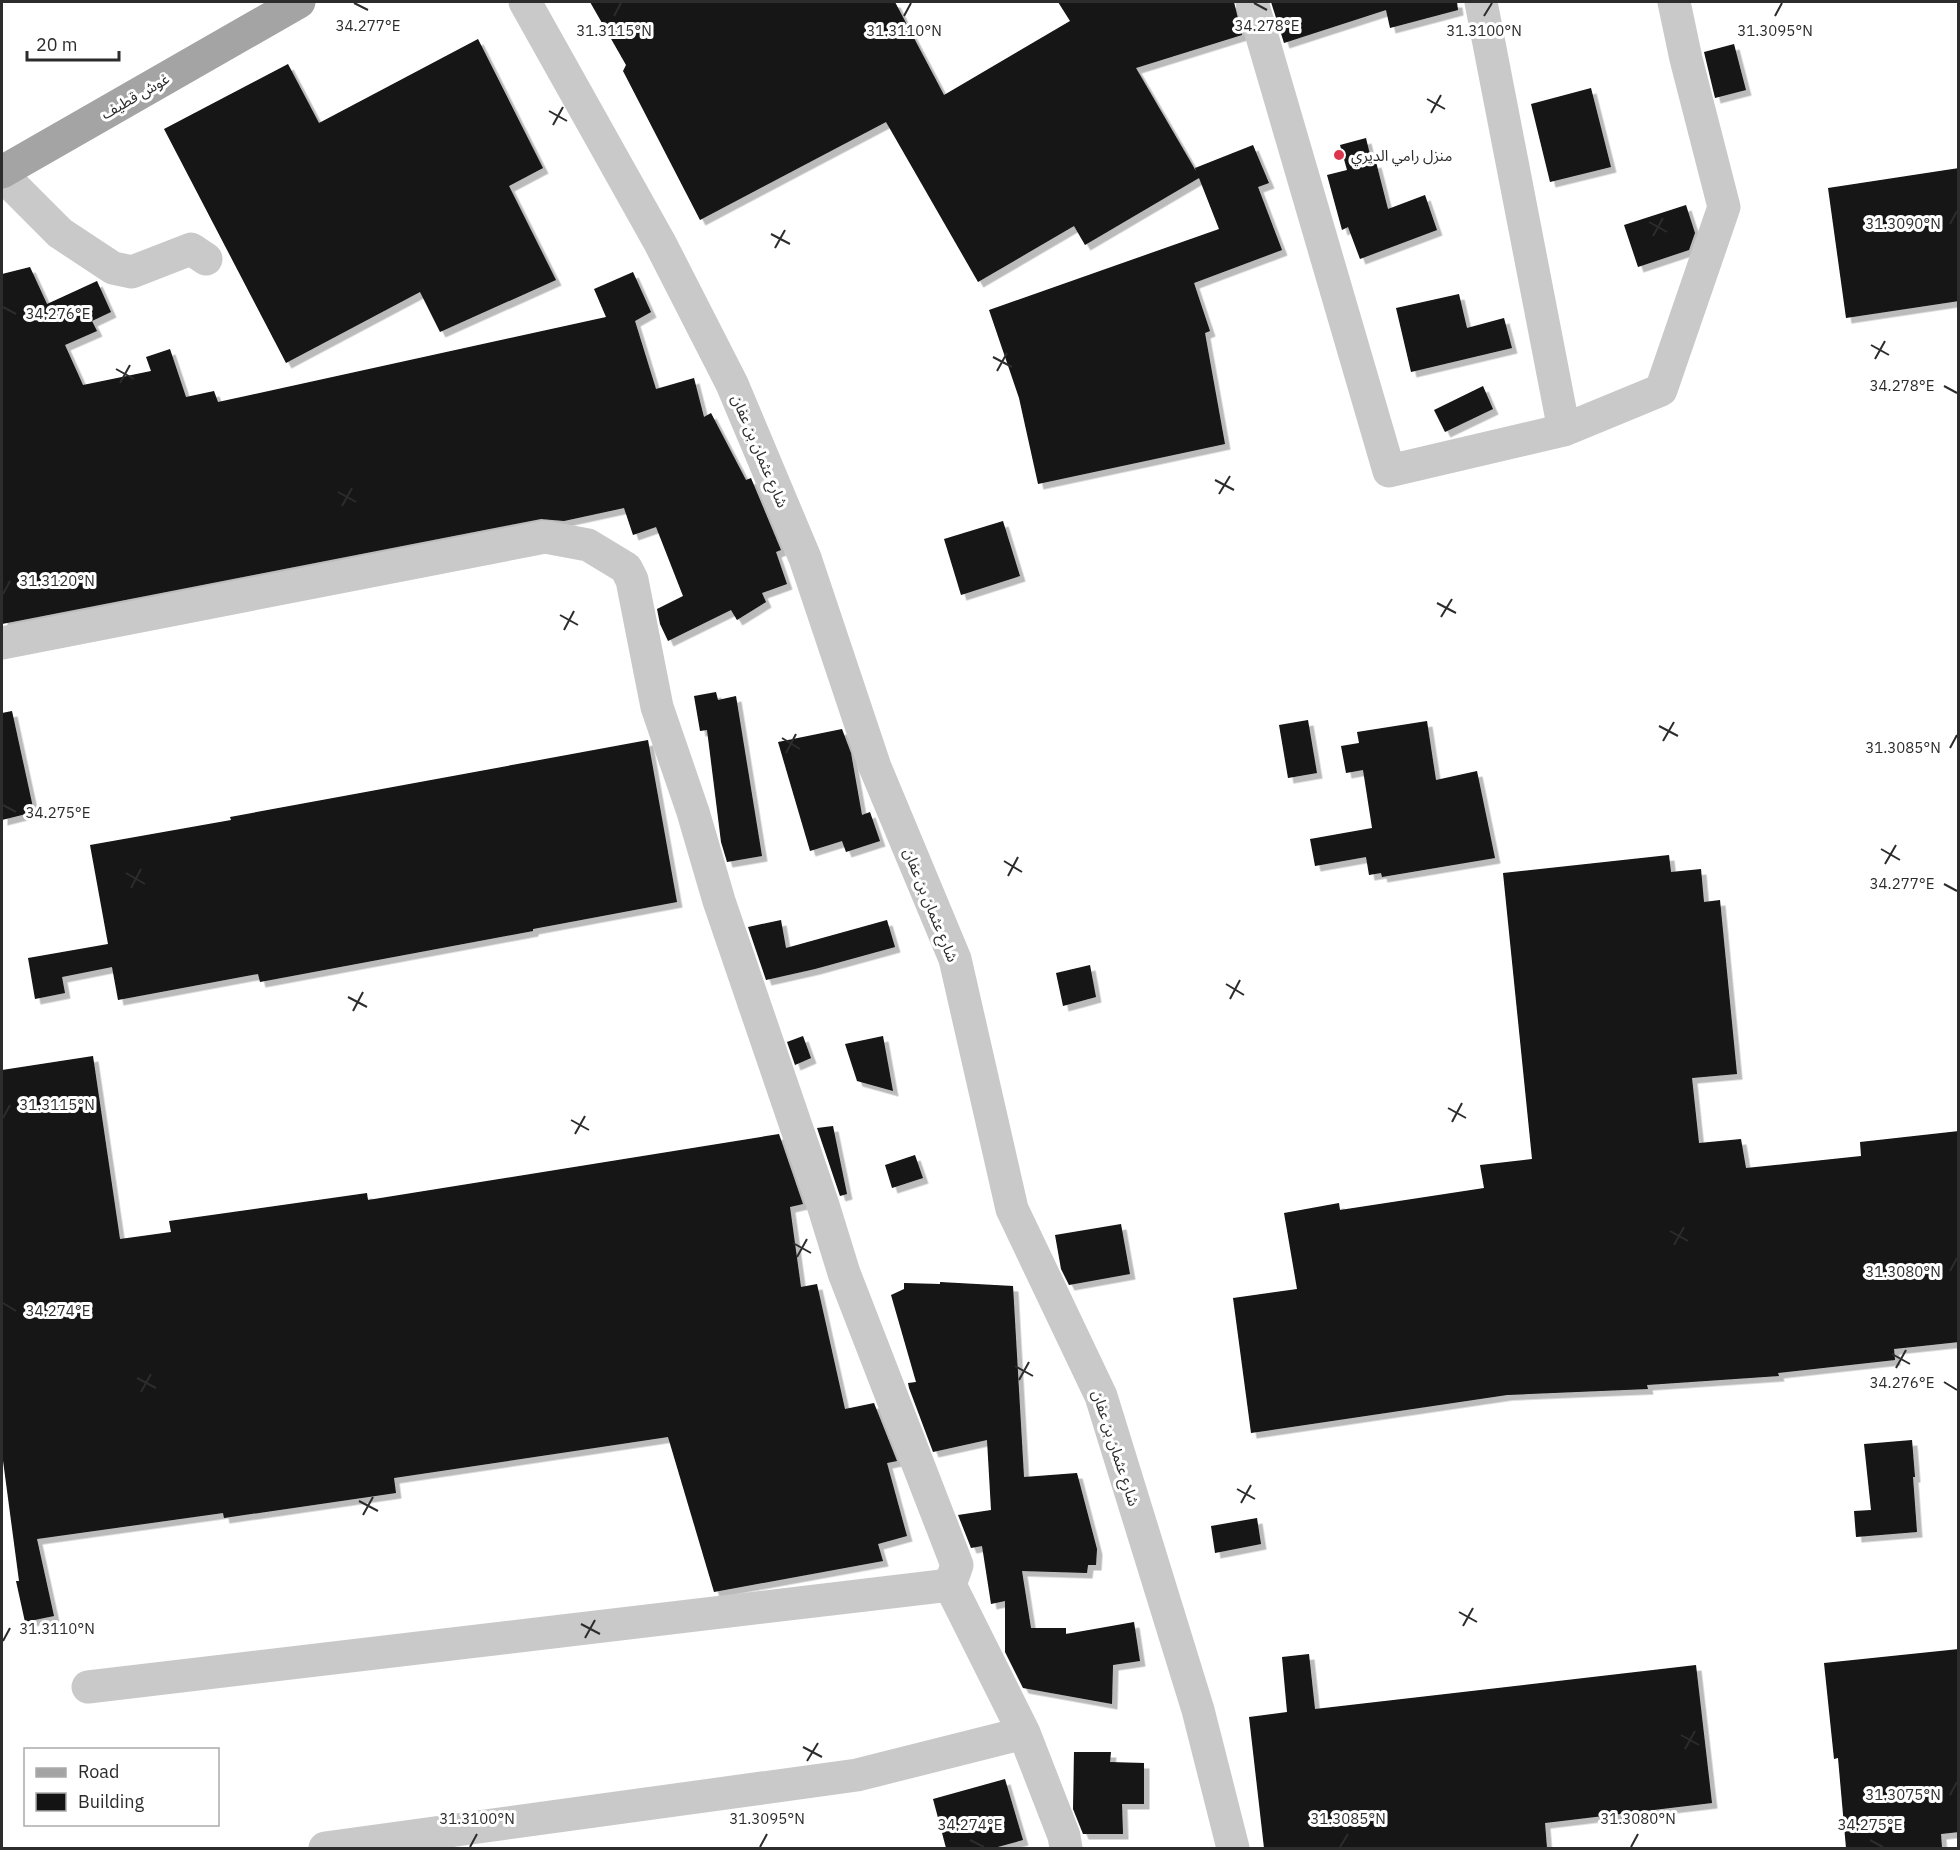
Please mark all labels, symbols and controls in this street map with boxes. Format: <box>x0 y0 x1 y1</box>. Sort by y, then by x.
text: 34.277°E <box>336 16 400 35</box>
text: 34.278°E <box>1235 16 1299 35</box>
text: 31.3115°N <box>576 21 652 40</box>
text: 31.3110°N <box>866 21 942 40</box>
text: 31.3100°N <box>1446 21 1522 40</box>
text: 31.3095°N <box>1737 21 1813 40</box>
scale bar <box>27 24 118 62</box>
text: 20 m <box>36 33 78 56</box>
street label: غوش قطيف <box>97 69 173 123</box>
place label: منزل رامي الديري <box>1351 146 1452 167</box>
marker: منزل رامي الديري <box>1332 148 1346 162</box>
text: 31.3090°N <box>1865 214 1941 233</box>
text: 34.276°E <box>26 304 90 323</box>
text: 34.278°E <box>1870 376 1934 395</box>
street label: شارع عثمان بن عفان <box>725 392 792 512</box>
text: 31.3120°N <box>19 571 95 590</box>
text: 31.3085°N <box>1865 738 1941 757</box>
text: 34.275°E <box>26 803 90 822</box>
street label: شارع عثمان بن عفان <box>897 845 963 966</box>
text: 34.277°E <box>1870 874 1934 893</box>
text: 31.3115°N <box>19 1095 95 1114</box>
text: 31.3080°N <box>1865 1262 1941 1281</box>
text: 34.274°E <box>26 1301 90 1320</box>
text: 34.276°E <box>1870 1373 1934 1392</box>
street label: شارع عثمان بن عفان <box>1085 1388 1144 1510</box>
text: 31.3110°N <box>19 1619 95 1638</box>
legend <box>24 1748 219 1826</box>
text: Road <box>78 1760 119 1783</box>
text: 31.3075°N <box>1865 1785 1941 1804</box>
text: Building <box>78 1790 145 1813</box>
text: 31.3100°N <box>439 1809 515 1828</box>
text: 31.3095°N <box>729 1809 805 1828</box>
text: 31.3085°N <box>1310 1809 1386 1828</box>
text: 31.3080°N <box>1600 1809 1676 1828</box>
text: 34.274°E <box>938 1815 1002 1834</box>
text: 34.275°E <box>1838 1815 1902 1834</box>

